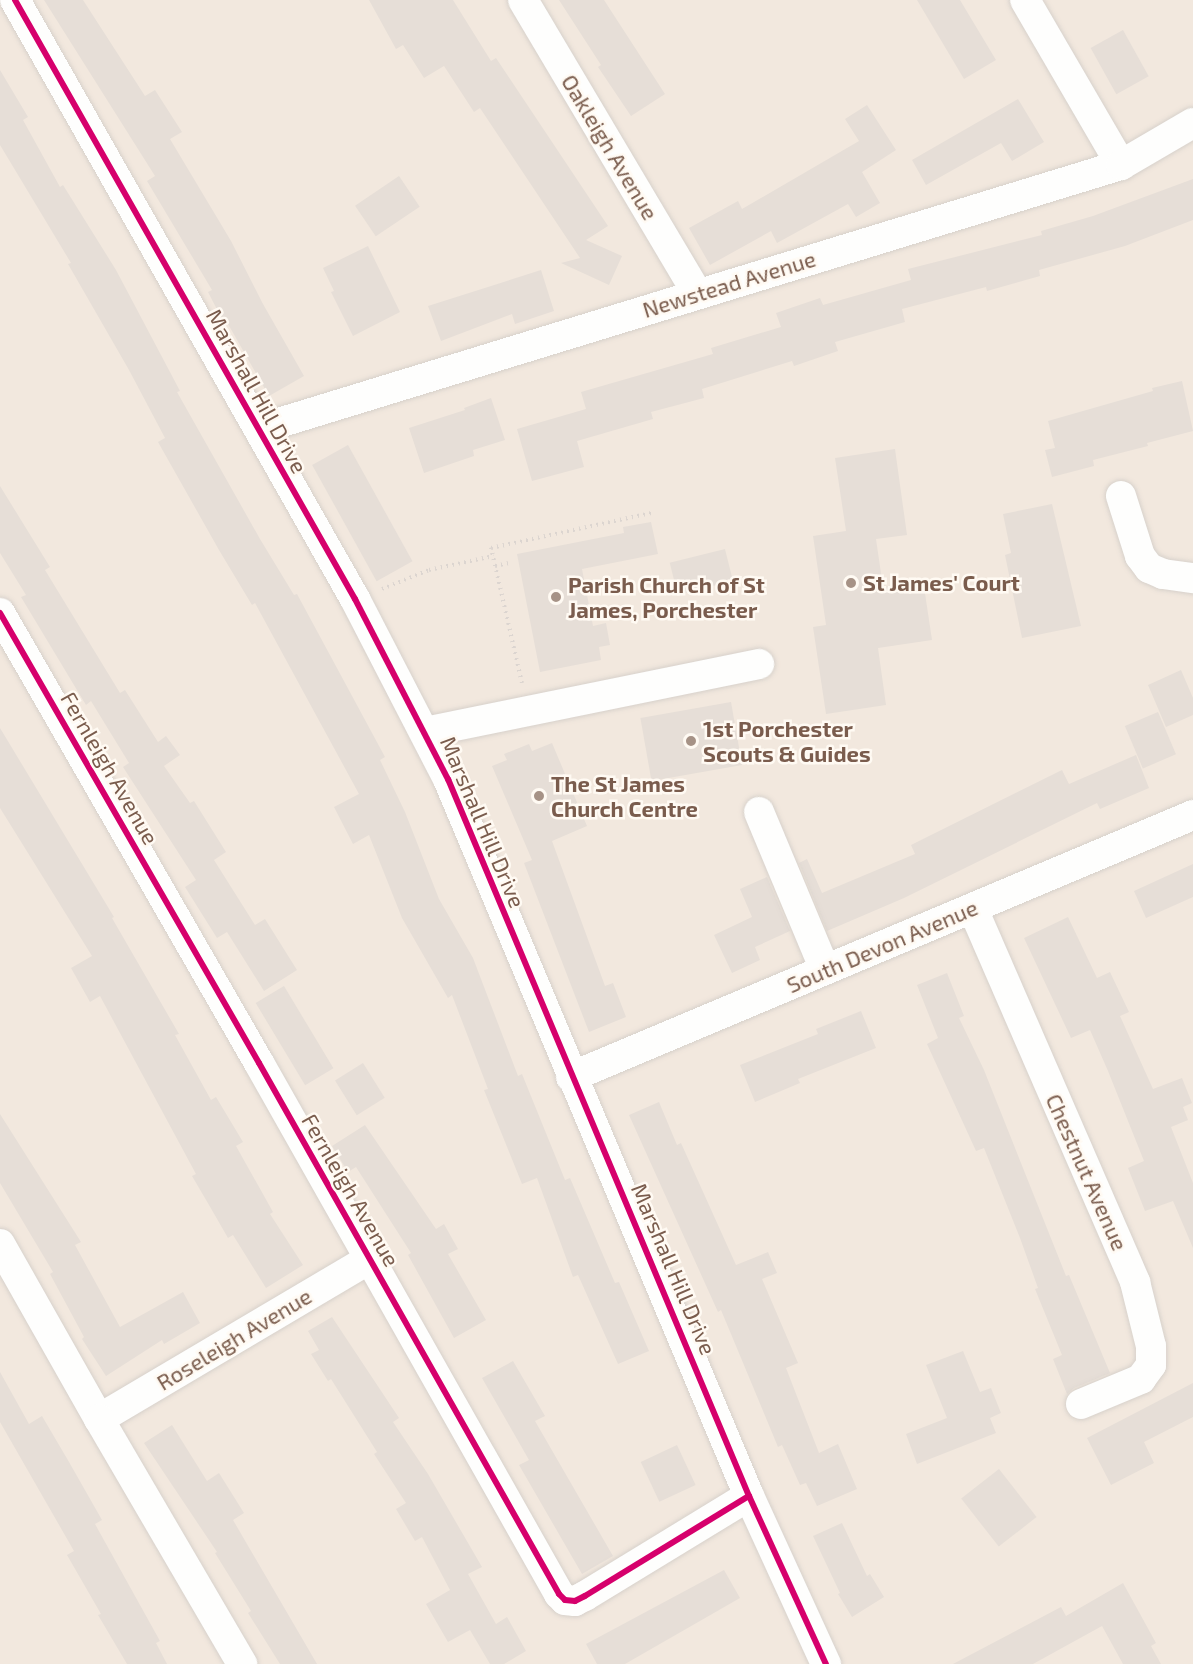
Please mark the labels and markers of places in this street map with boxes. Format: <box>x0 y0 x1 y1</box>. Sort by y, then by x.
place label: St James' Court <box>863 570 1021 596</box>
place label: Parish Church of St James, Porchester <box>568 571 765 622</box>
marker: St James' Court <box>844 576 858 590</box>
marker: Parish Church of St James, Porchester <box>549 590 563 604</box>
place label: 1st Porchester Scouts & Guides <box>703 715 871 766</box>
marker: 1st Porchester Scouts & Guides <box>684 734 698 748</box>
place label: The St James Church Centre <box>551 770 698 822</box>
marker: The St James Church Centre <box>532 789 546 803</box>

